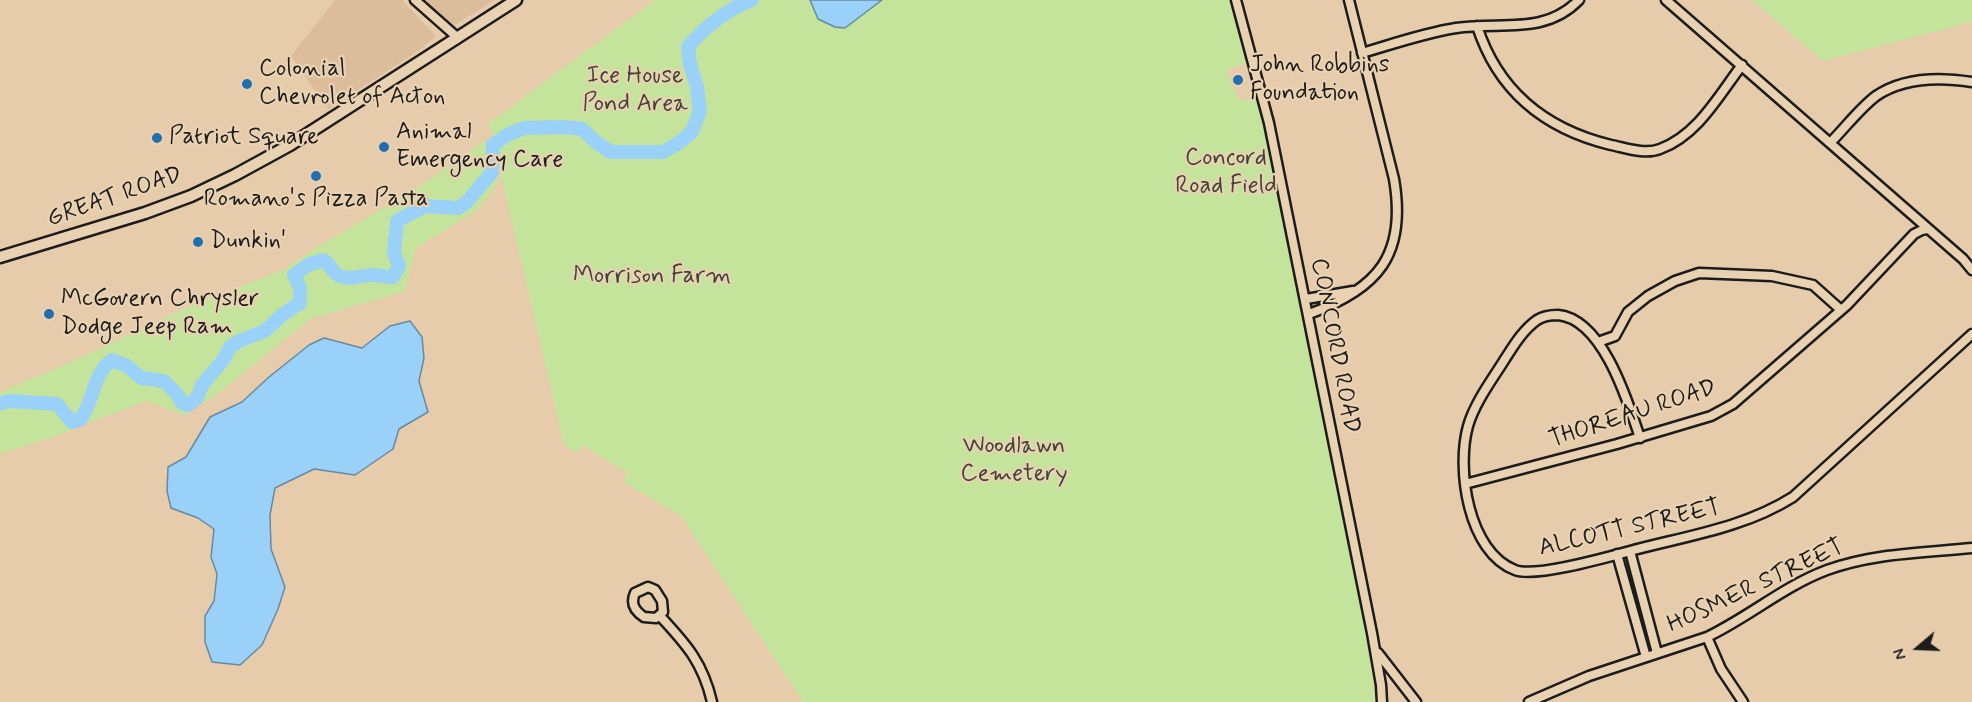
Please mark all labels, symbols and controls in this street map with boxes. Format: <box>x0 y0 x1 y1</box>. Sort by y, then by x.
place label: John Robbins Foundation <box>1250 52 1389 108</box>
place label: Colonial Chevrolet of Acton <box>259 56 445 112</box>
park label: Ice House Pond Area <box>582 63 688 119</box>
marker: John Robbins Foundation <box>1231 73 1245 87</box>
marker: Colonial Chevrolet of Acton <box>240 77 254 91</box>
place label: Animal Emergency Care <box>396 119 563 175</box>
place label: Patriot Square <box>169 124 318 152</box>
marker: Patriot Square <box>150 131 164 145</box>
marker: Animal Emergency Care <box>377 140 391 154</box>
park label: Concord Road Field <box>1175 145 1277 201</box>
street label: GREAT ROAD <box>44 161 186 235</box>
marker: Romano's Pizza Pasta <box>309 169 323 183</box>
place label: Romano's Pizza Pasta <box>204 186 428 214</box>
place label: Dunkin' <box>210 228 286 256</box>
marker: Dunkin' <box>191 235 205 249</box>
street label: CONCORD ROAD <box>1303 256 1365 436</box>
park label: Morrison Farm <box>573 263 731 291</box>
place label: McGovern Chrysler Dodge Jeep Ram <box>61 286 259 342</box>
marker: McGovern Chrysler Dodge Jeep Ram <box>42 307 56 321</box>
street label: THOREAU ROAD <box>1546 374 1720 456</box>
park label: Woodlawn Cemetery <box>960 433 1068 489</box>
street label: ALCOTT STREET <box>1536 494 1724 564</box>
street label: HOSMER STREET <box>1663 533 1849 641</box>
north arrow <box>1888 618 1948 678</box>
text: N <box>1889 646 1912 662</box>

